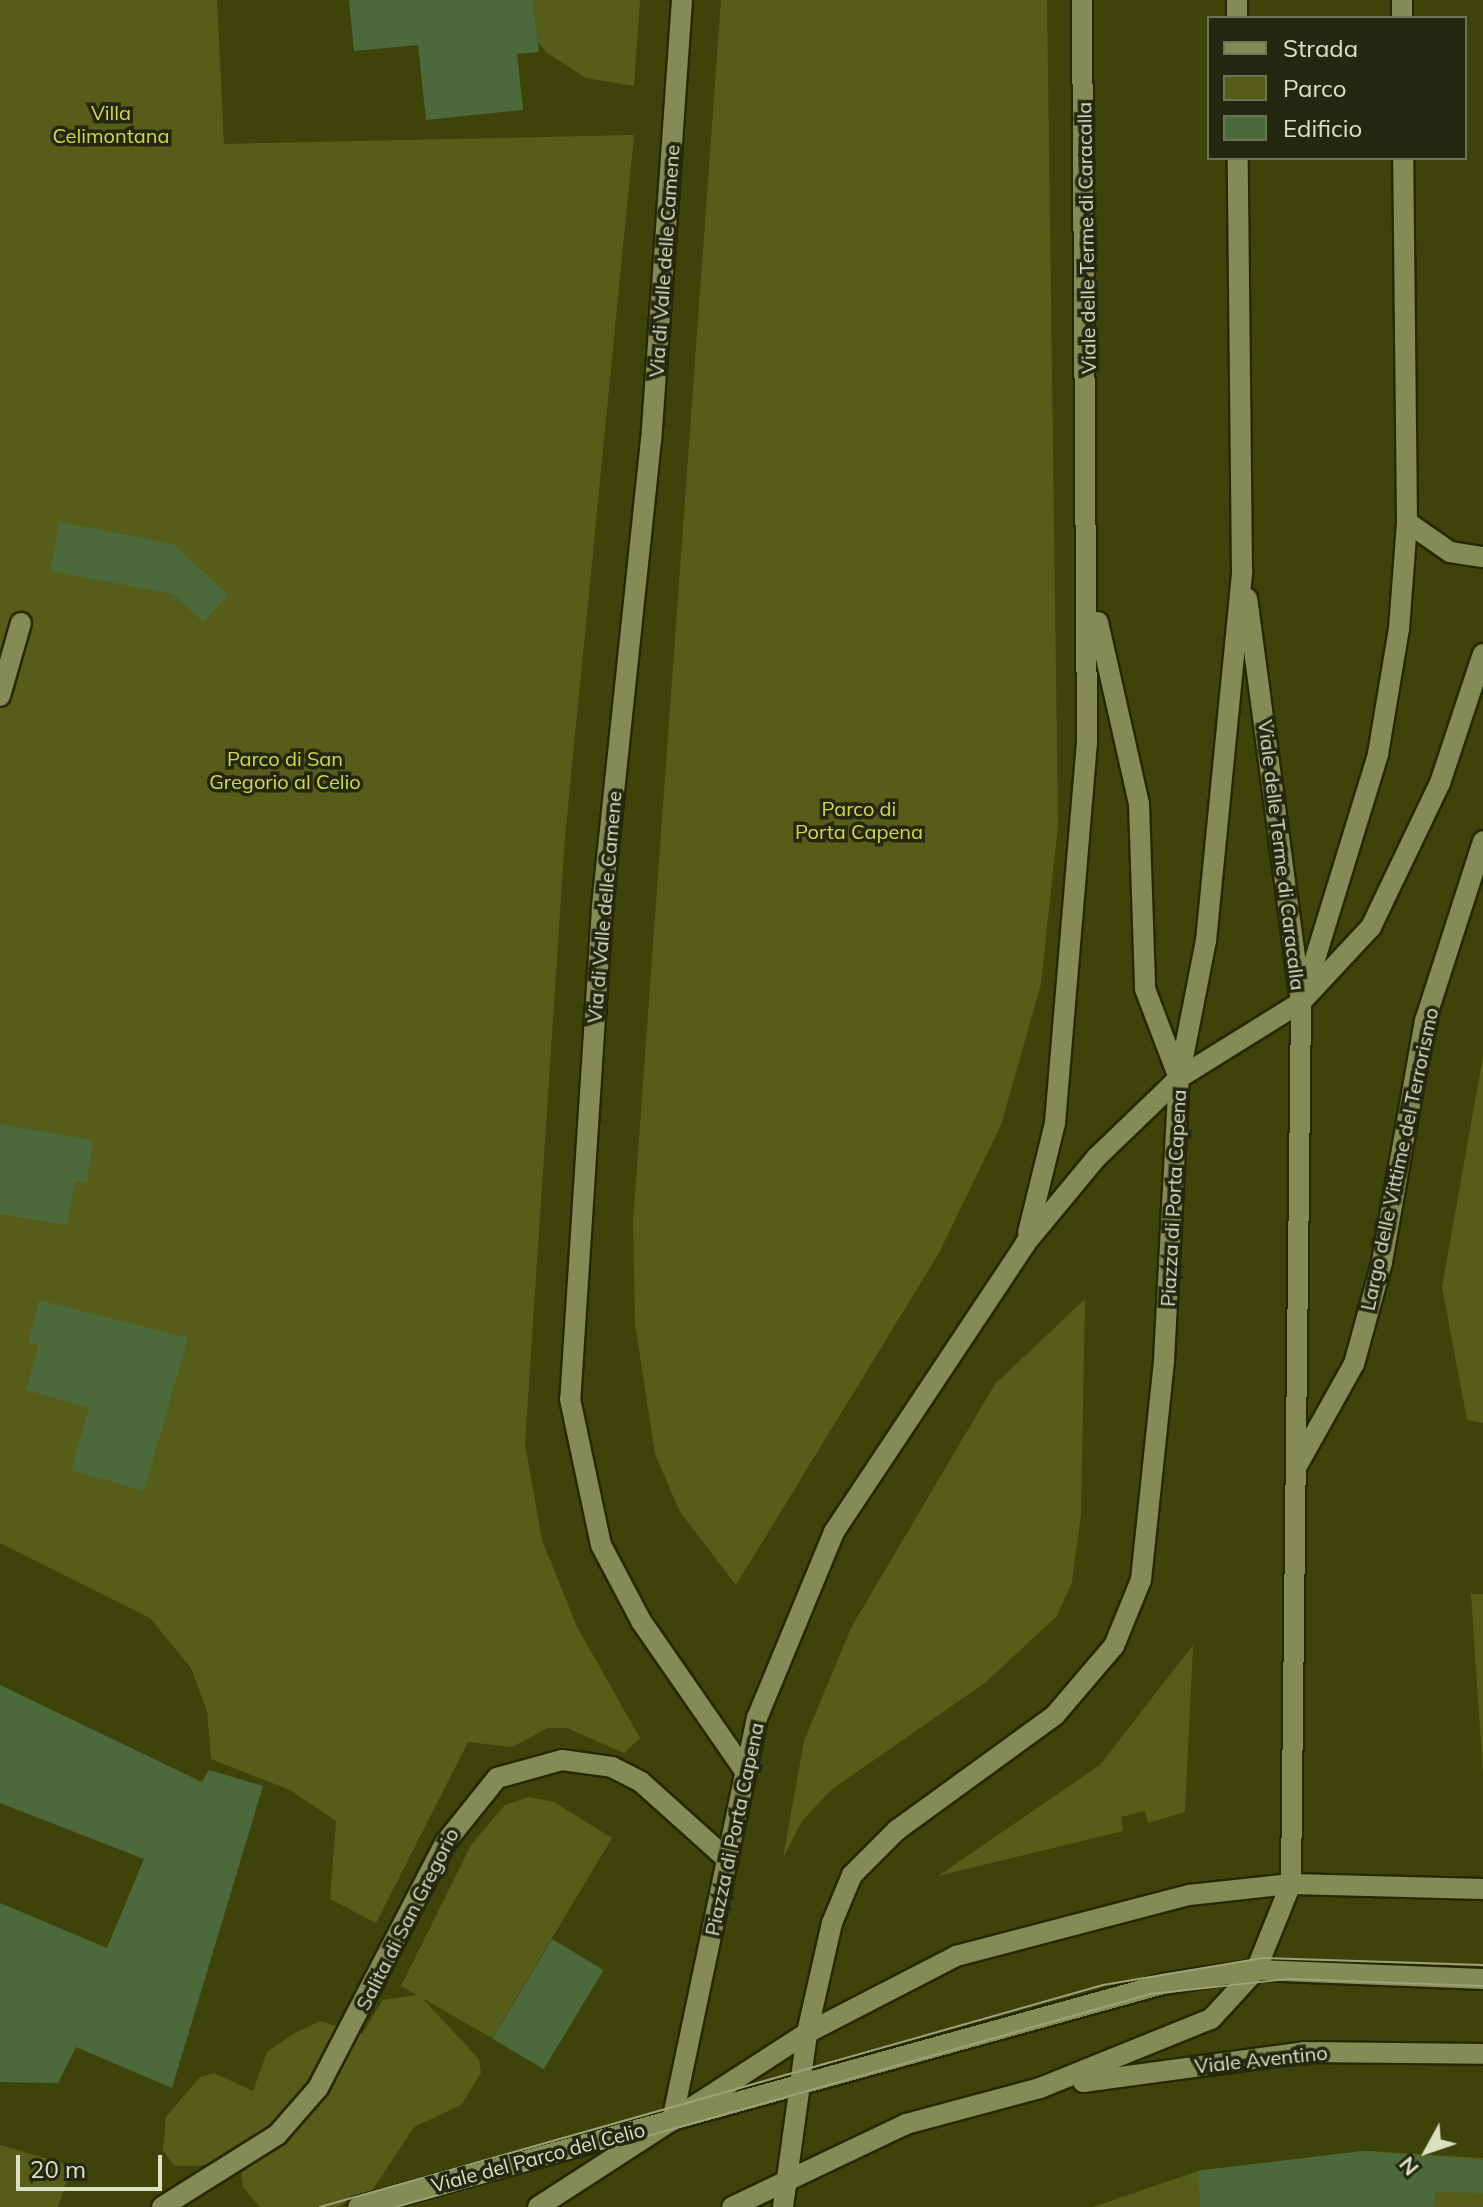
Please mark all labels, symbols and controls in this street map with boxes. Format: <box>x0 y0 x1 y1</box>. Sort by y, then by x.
legend <box>1207 16 1467 160</box>
text: Strada <box>1283 33 1358 63</box>
text: Parco <box>1283 73 1346 103</box>
park label: Villa Celimontana <box>53 100 169 147</box>
street label: Viale delle Terme di Caracalla <box>1072 102 1100 374</box>
text: Edificio <box>1283 113 1362 143</box>
street label: Via di Valle delle Camene <box>644 144 684 378</box>
street label: Viale delle Terme di Caracalla <box>1253 718 1311 992</box>
park label: Parco di San Gregorio al Celio <box>209 747 361 794</box>
street label: Via di Valle delle Camene <box>582 790 626 1024</box>
park label: Parco di Porta Capena <box>795 796 923 843</box>
street label: Largo delle Vittime del Terrorismo <box>1355 1005 1443 1313</box>
street label: Piazza di Porta Capena <box>1155 1089 1191 1307</box>
street label: Piazza di Porta Capena <box>700 1720 768 1938</box>
street label: Salita di San Gregorio <box>351 1824 463 2014</box>
street label: Viale Aventino <box>1193 2040 1329 2078</box>
north arrow <box>1387 2111 1467 2191</box>
street label: Viale del Parco del Celio <box>429 2117 647 2197</box>
scale bar <box>20 2139 166 2189</box>
text: N <box>1393 2151 1425 2182</box>
text: 20 m <box>30 2154 86 2184</box>

